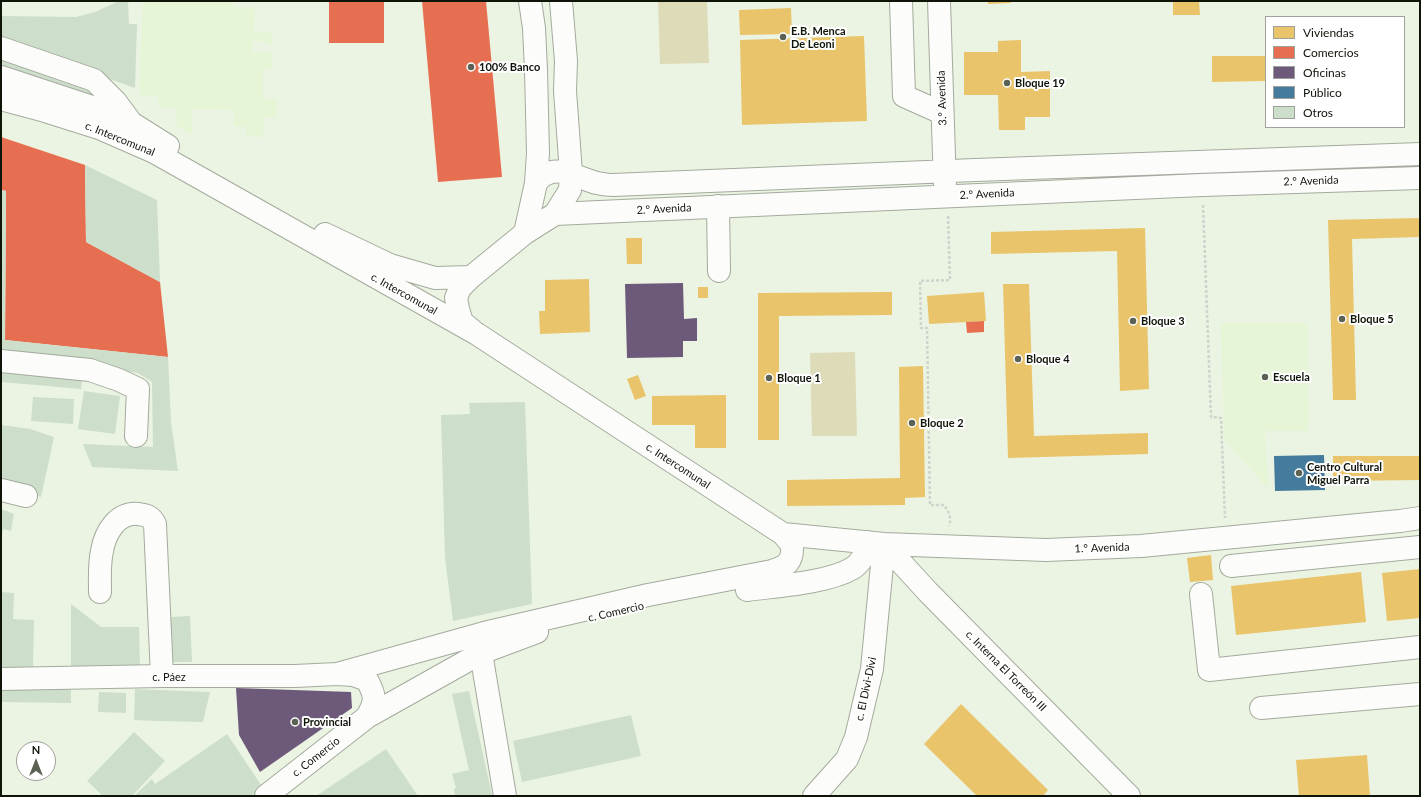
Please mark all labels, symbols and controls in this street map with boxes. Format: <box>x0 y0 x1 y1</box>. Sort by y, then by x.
legend <box>1265 16 1405 128</box>
place label: E.B. Menca De Leoni <box>791 24 846 50</box>
text: Viviendas <box>1303 25 1354 40</box>
marker: E.B. Menca De Leoni <box>778 32 788 42</box>
text: Comercios <box>1303 45 1359 60</box>
place label: 100% Banco <box>479 60 540 74</box>
marker: 100% Banco <box>466 62 476 72</box>
text: Oficinas <box>1303 65 1346 80</box>
street label: 3.° Avenida <box>934 70 950 126</box>
place label: Bloque 19 <box>1015 76 1065 90</box>
marker: Bloque 19 <box>1002 78 1012 88</box>
text: Público <box>1303 85 1342 100</box>
text: Otros <box>1303 105 1333 120</box>
street label: c. Intercomunal <box>83 119 157 159</box>
street label: 2.° Avenida <box>1283 173 1339 189</box>
street label: 2.° Avenida <box>959 186 1015 202</box>
street label: 2.° Avenida <box>636 201 692 217</box>
street label: c. Intercomunal <box>368 270 440 318</box>
place label: Bloque 5 <box>1350 312 1394 326</box>
place label: Bloque 3 <box>1141 314 1185 328</box>
marker: Bloque 5 <box>1337 314 1347 324</box>
marker: Bloque 3 <box>1128 316 1138 326</box>
place label: Bloque 4 <box>1026 352 1070 366</box>
marker: Bloque 4 <box>1013 354 1023 364</box>
place label: Escuela <box>1273 370 1310 384</box>
place label: Bloque 1 <box>777 371 821 385</box>
marker: Escuela <box>1260 372 1270 382</box>
marker: Bloque 1 <box>764 373 774 383</box>
place label: Bloque 2 <box>920 416 964 430</box>
marker: Bloque 2 <box>907 418 917 428</box>
street label: c. Intercomunal <box>643 440 713 492</box>
place label: Centro Cultural Miguel Parra <box>1307 460 1382 486</box>
marker: Centro Cultural Miguel Parra <box>1294 468 1304 478</box>
street label: 1.° Avenida <box>1074 540 1130 556</box>
street label: c. Comercio <box>587 599 645 625</box>
street label: c. Interna El Torreón III <box>963 628 1049 714</box>
street label: c. El Divi-Divi <box>853 656 879 722</box>
street label: c. Páez <box>152 670 186 684</box>
place label: Provincial <box>303 715 351 729</box>
marker: Provincial <box>290 717 300 727</box>
street label: c. Comercio <box>290 734 342 780</box>
north arrow <box>16 741 56 781</box>
text: N <box>32 743 40 756</box>

